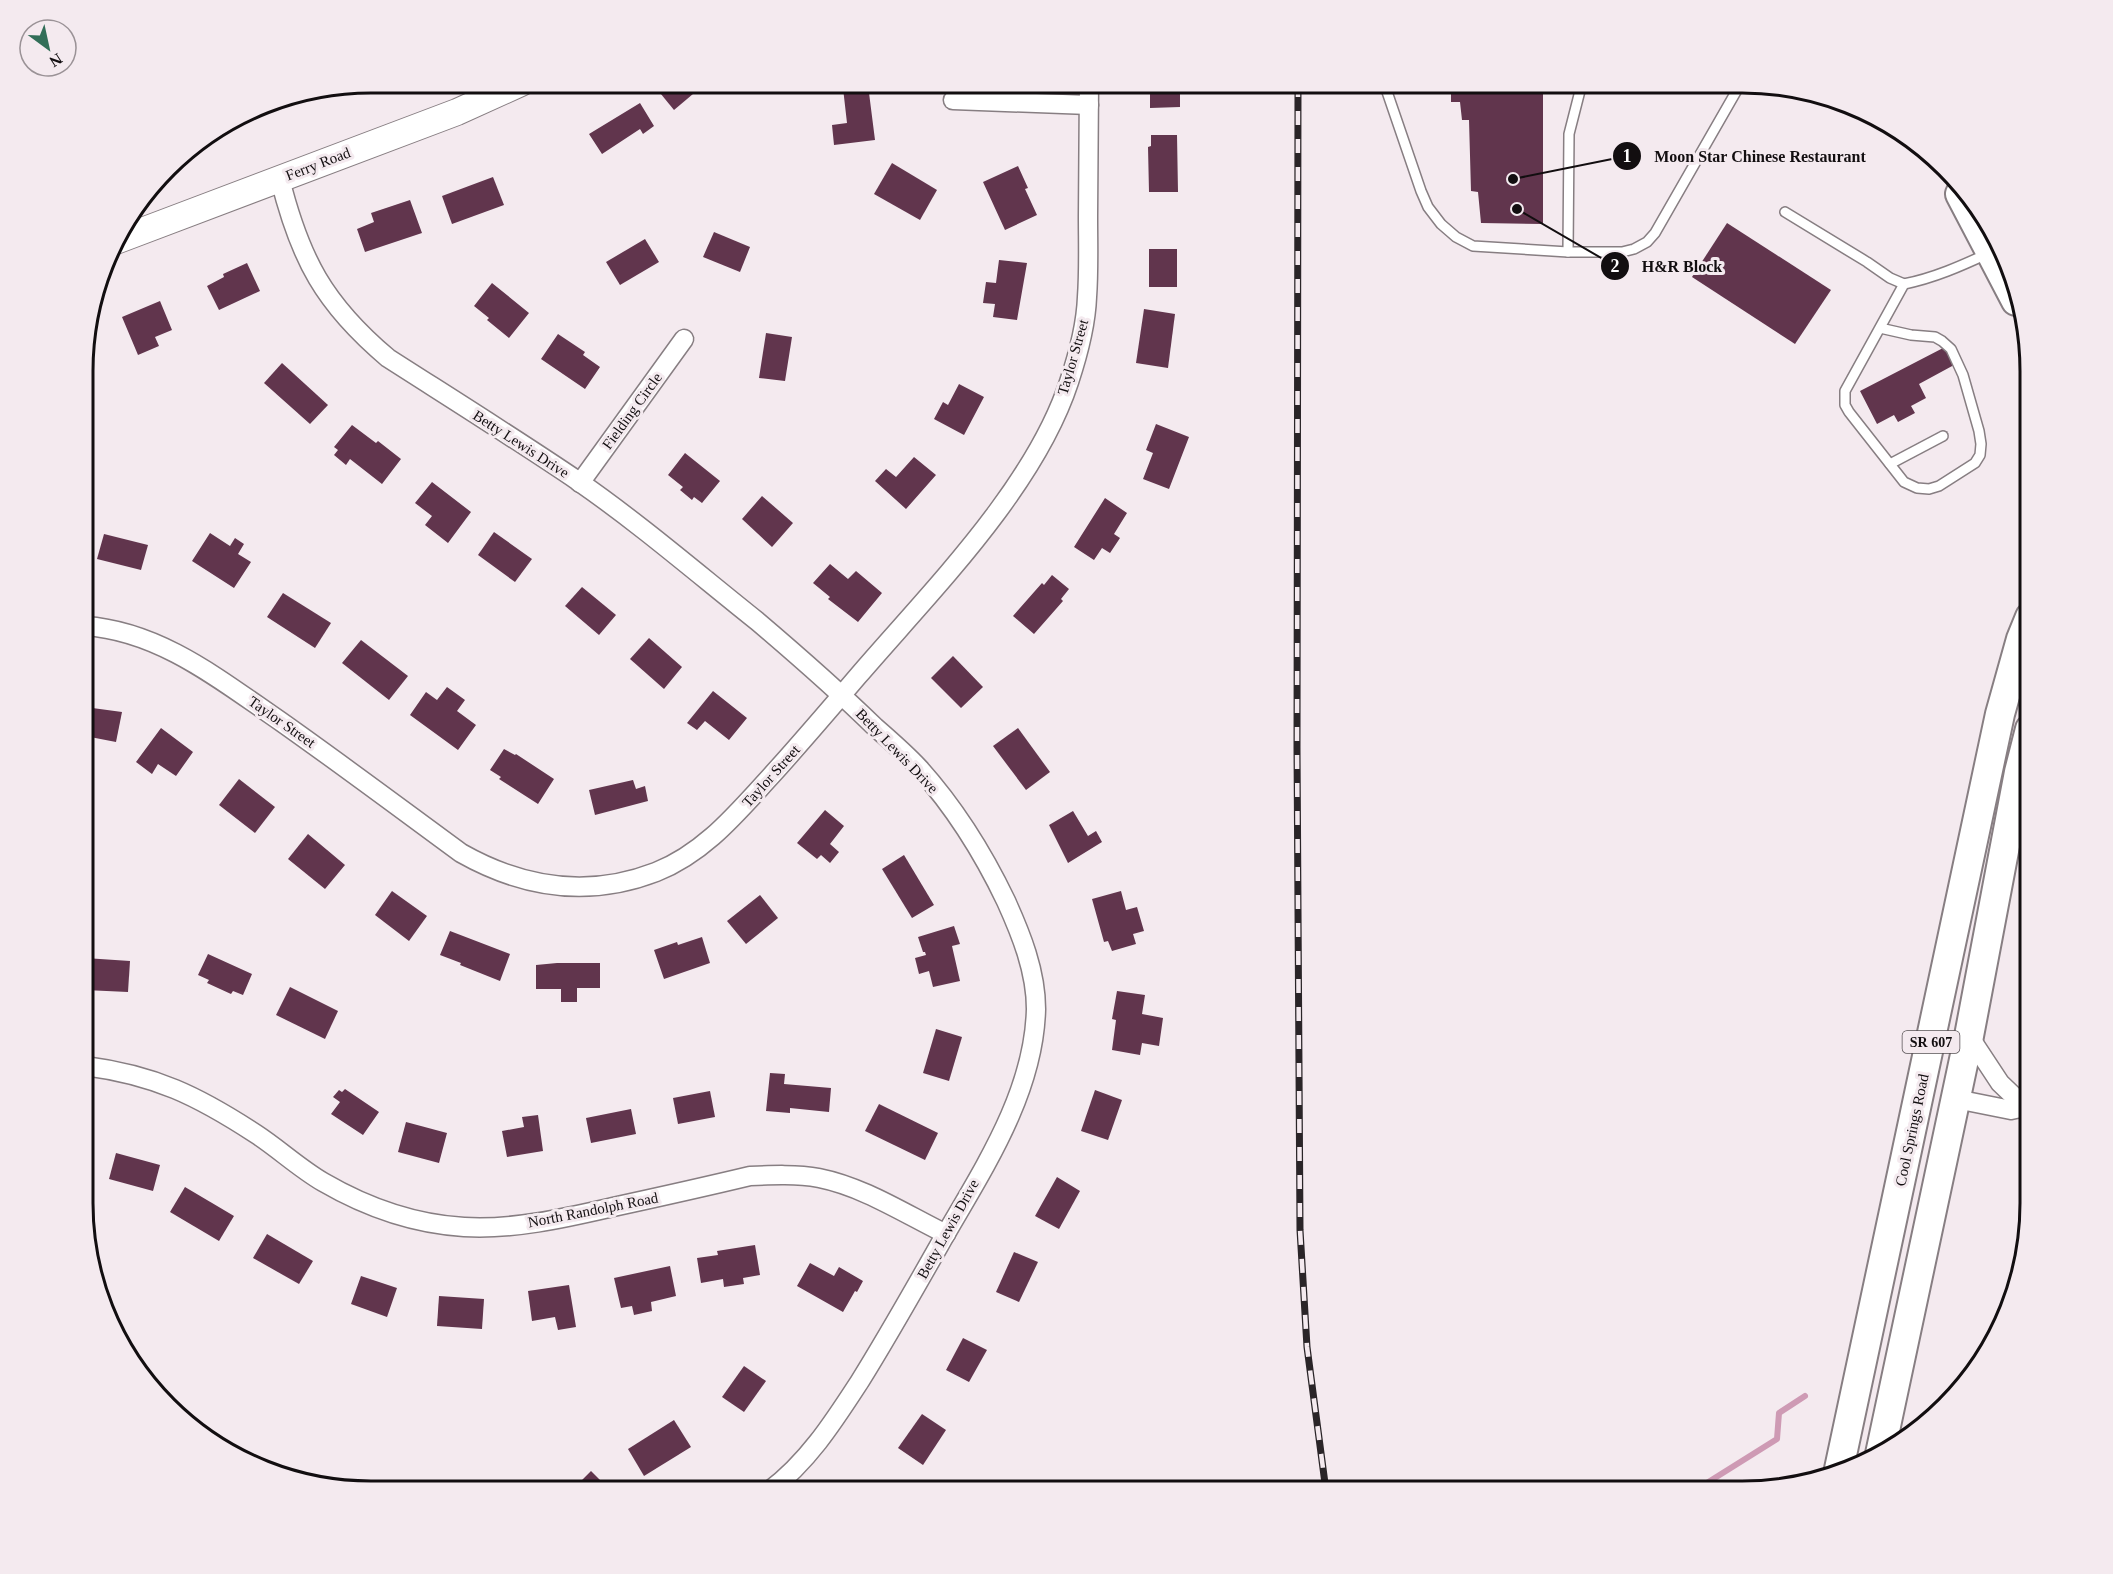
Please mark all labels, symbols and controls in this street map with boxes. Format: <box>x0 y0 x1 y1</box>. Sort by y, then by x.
north arrow <box>18 18 78 78</box>
text: N <box>46 50 65 71</box>
callout: Moon Star Chinese Restaurant <box>1612 139 1878 173</box>
street label: Ferry Road <box>283 144 353 184</box>
text: 1 <box>1623 146 1632 166</box>
text: Moon Star Chinese Restaurant <box>1654 148 1867 165</box>
callout: H&R Block <box>1600 249 1735 283</box>
text: 2 <box>1611 256 1620 276</box>
text: H&R Block <box>1642 258 1722 275</box>
street label: Taylor Street <box>1055 317 1092 397</box>
street label: Fielding Circle <box>599 369 665 452</box>
street label: Betty Lewis Drive <box>470 407 572 481</box>
street label: Taylor Street <box>246 693 319 751</box>
street label: Betty Lewis Drive <box>853 706 941 797</box>
street label: Taylor Street <box>739 741 803 810</box>
road number: SR 607 <box>1902 1031 1960 1053</box>
street label: Cool Springs Road <box>1892 1072 1932 1188</box>
street label: Betty Lewis Drive <box>914 1176 982 1281</box>
street label: North Randolph Road <box>526 1189 660 1230</box>

